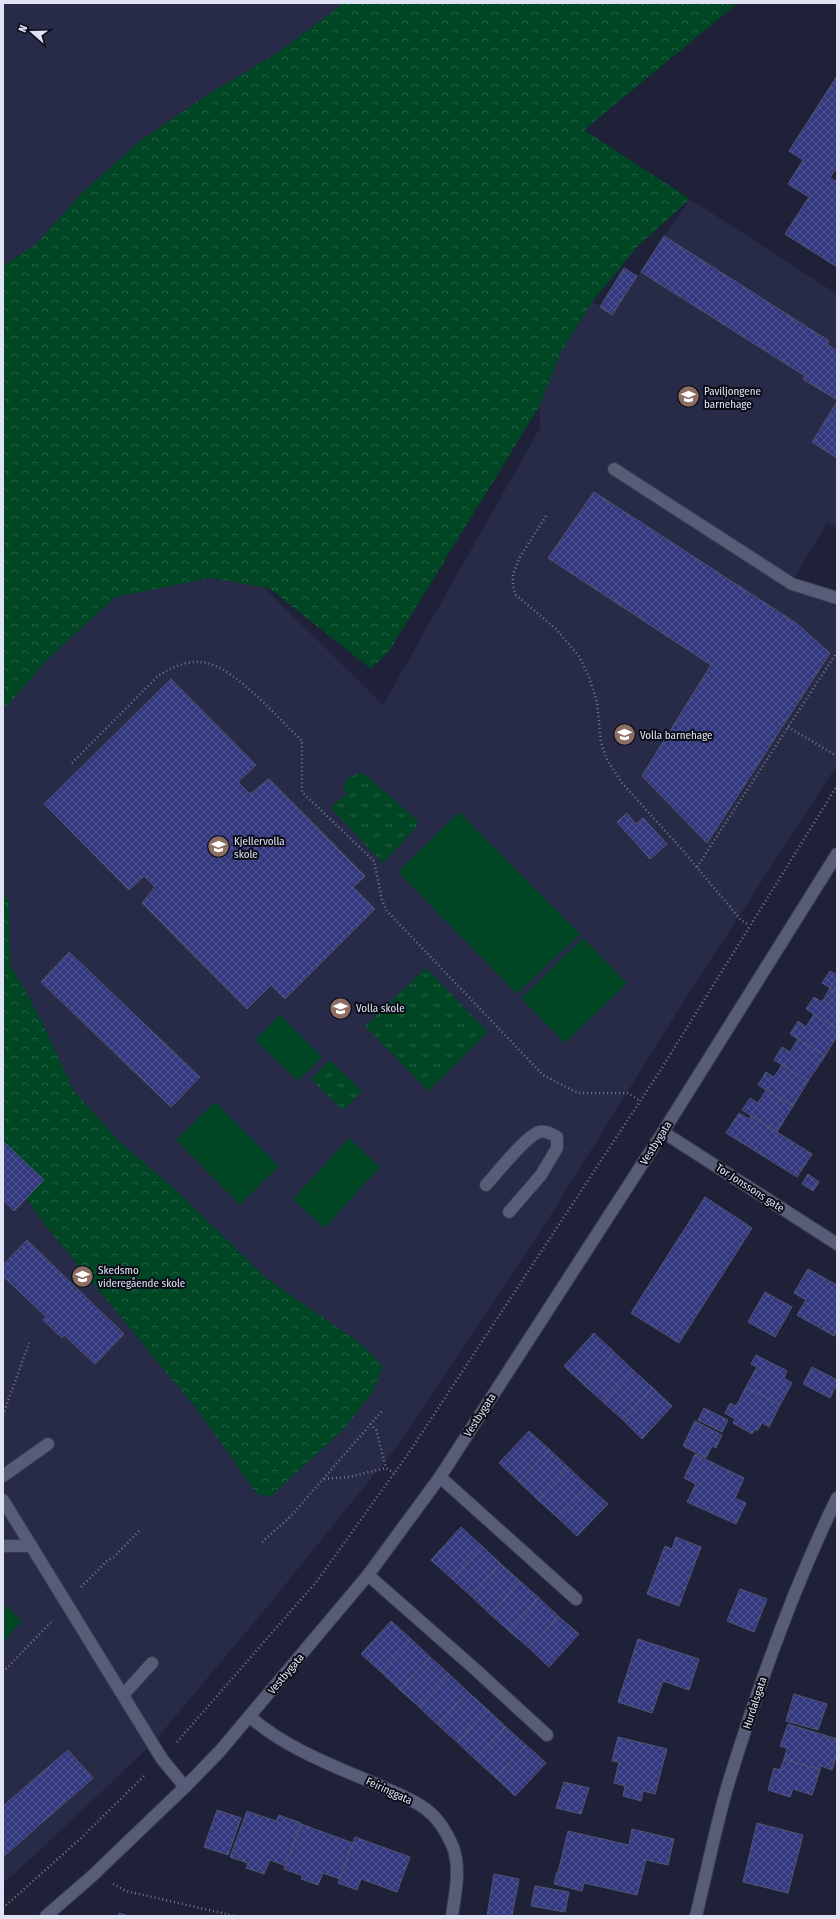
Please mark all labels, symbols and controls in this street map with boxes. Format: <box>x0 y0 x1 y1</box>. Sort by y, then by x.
north arrow <box>12 12 52 52</box>
text: N <box>16 23 30 34</box>
school or university icon: Paviljongene barnehage <box>675 384 701 410</box>
place label: Paviljongene barnehage <box>704 385 761 411</box>
school or university icon: Volla barnehage <box>612 722 638 748</box>
place label: Volla barnehage <box>640 729 713 742</box>
school or university icon: Kjellervolla skole <box>206 834 232 860</box>
place label: Kjellervolla skole <box>234 835 285 861</box>
school or university icon: Volla skole <box>328 995 354 1021</box>
place label: Volla skole <box>356 1002 405 1015</box>
street label: Vestbygata <box>638 1119 674 1167</box>
street label: Tor Jonssons gate <box>713 1161 787 1215</box>
school or university icon: Skedsmo videregående skole <box>70 1263 96 1289</box>
place label: Skedsmo videregående skole <box>98 1264 185 1290</box>
street label: Vestbygata <box>461 1391 499 1439</box>
street label: Vestbygata <box>265 1651 307 1697</box>
street label: Hurdalsgata <box>740 1675 770 1731</box>
street label: Feiringgata <box>364 1775 414 1807</box>

